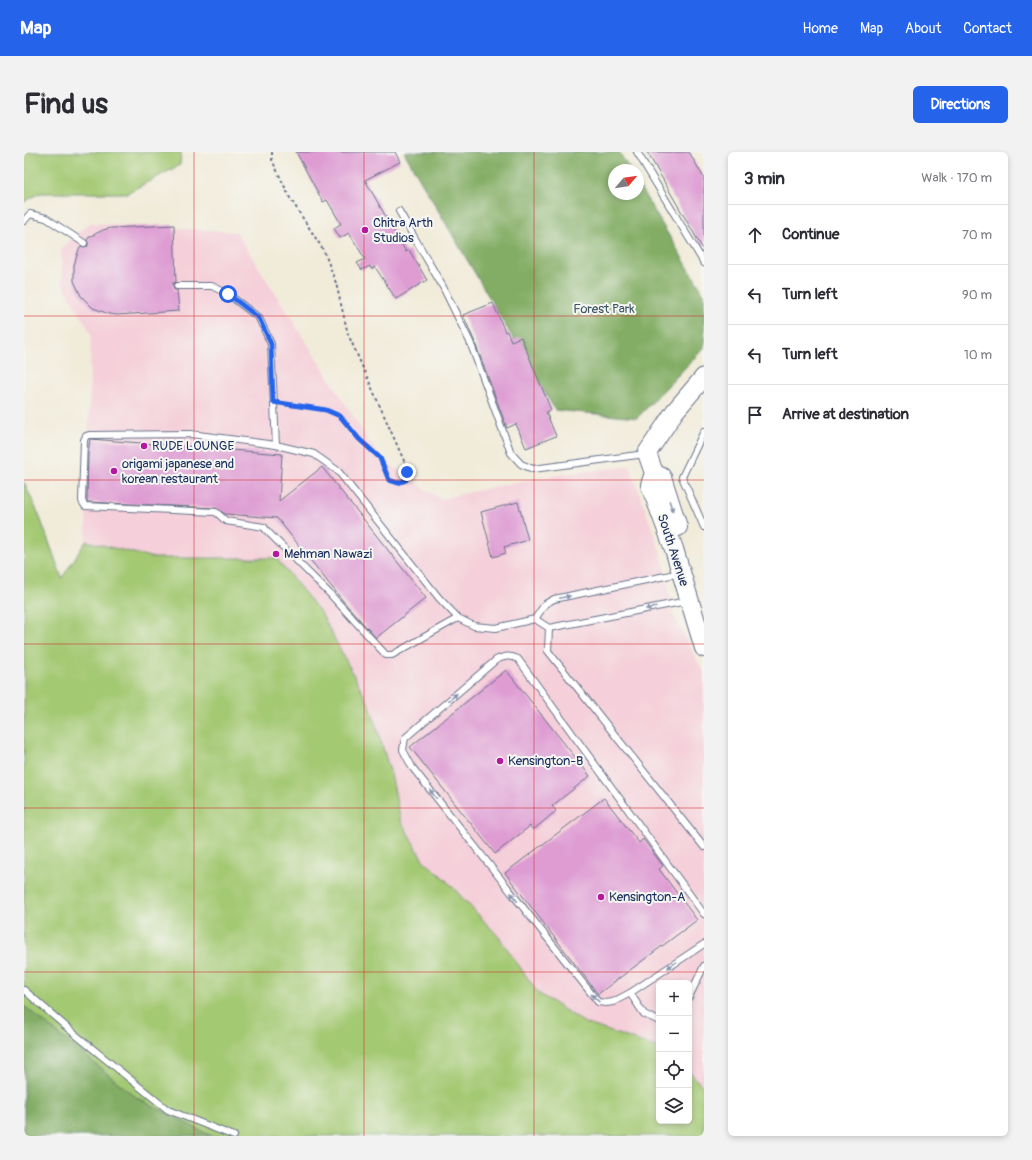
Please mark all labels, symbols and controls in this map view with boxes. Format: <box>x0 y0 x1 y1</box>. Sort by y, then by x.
text: Map <box>20 16 51 40</box>
text: Home <box>803 20 838 37</box>
text: Map <box>860 20 883 37</box>
text: About <box>905 20 941 37</box>
text: Contact <box>963 20 1012 37</box>
button: Directions <box>913 86 1008 123</box>
text: Find us <box>24 87 108 122</box>
north arrow <box>608 164 644 200</box>
text: 3 min <box>744 168 785 189</box>
text: Walk · 170 m <box>921 170 992 186</box>
place label: Chitra Arth Studios <box>373 215 433 246</box>
icon: ahead <box>744 224 766 246</box>
marker: Chitra Arth Studios <box>360 225 370 235</box>
text: Continue <box>782 225 840 244</box>
text: 70 m <box>962 227 992 243</box>
icon: left <box>744 284 766 306</box>
route start <box>219 285 237 303</box>
text: Turn left <box>782 285 838 304</box>
text: 90 m <box>962 287 992 303</box>
park label: Forest Park <box>573 301 635 317</box>
icon: left <box>744 344 766 366</box>
text: Turn left <box>782 345 838 364</box>
text: 10 m <box>964 347 992 363</box>
icon: arrive <box>744 404 766 426</box>
text: Arrive at destination <box>782 405 909 424</box>
place label: RUDE LOUNGE <box>152 438 234 454</box>
marker: RUDE LOUNGE <box>139 441 149 451</box>
place label: origami japanese and korean restaurant <box>122 456 234 487</box>
route end <box>398 463 416 481</box>
marker: origami japanese and korean restaurant <box>109 466 119 476</box>
one-way arrow <box>668 500 674 512</box>
street label: South Avenue <box>654 512 692 589</box>
place label: Mehman Nawazi <box>284 546 372 562</box>
marker: Mehman Nawazi <box>271 549 281 559</box>
one-way arrow <box>559 594 571 600</box>
one-way arrow <box>644 605 657 611</box>
one-way arrow <box>448 692 459 701</box>
place label: Kensington-B <box>508 753 583 769</box>
marker: Kensington-B <box>495 756 505 766</box>
one-way arrow <box>429 789 438 800</box>
place label: Kensington-A <box>609 889 686 905</box>
one-way arrow <box>510 891 518 902</box>
marker: Kensington-A <box>596 892 606 902</box>
one-way arrow <box>666 961 677 969</box>
map controls <box>656 980 692 1124</box>
button: + <box>656 980 692 1016</box>
one-way arrow <box>590 993 600 1002</box>
button: − <box>656 1016 692 1052</box>
button: locate <box>656 1052 692 1088</box>
button: layers <box>656 1088 692 1124</box>

